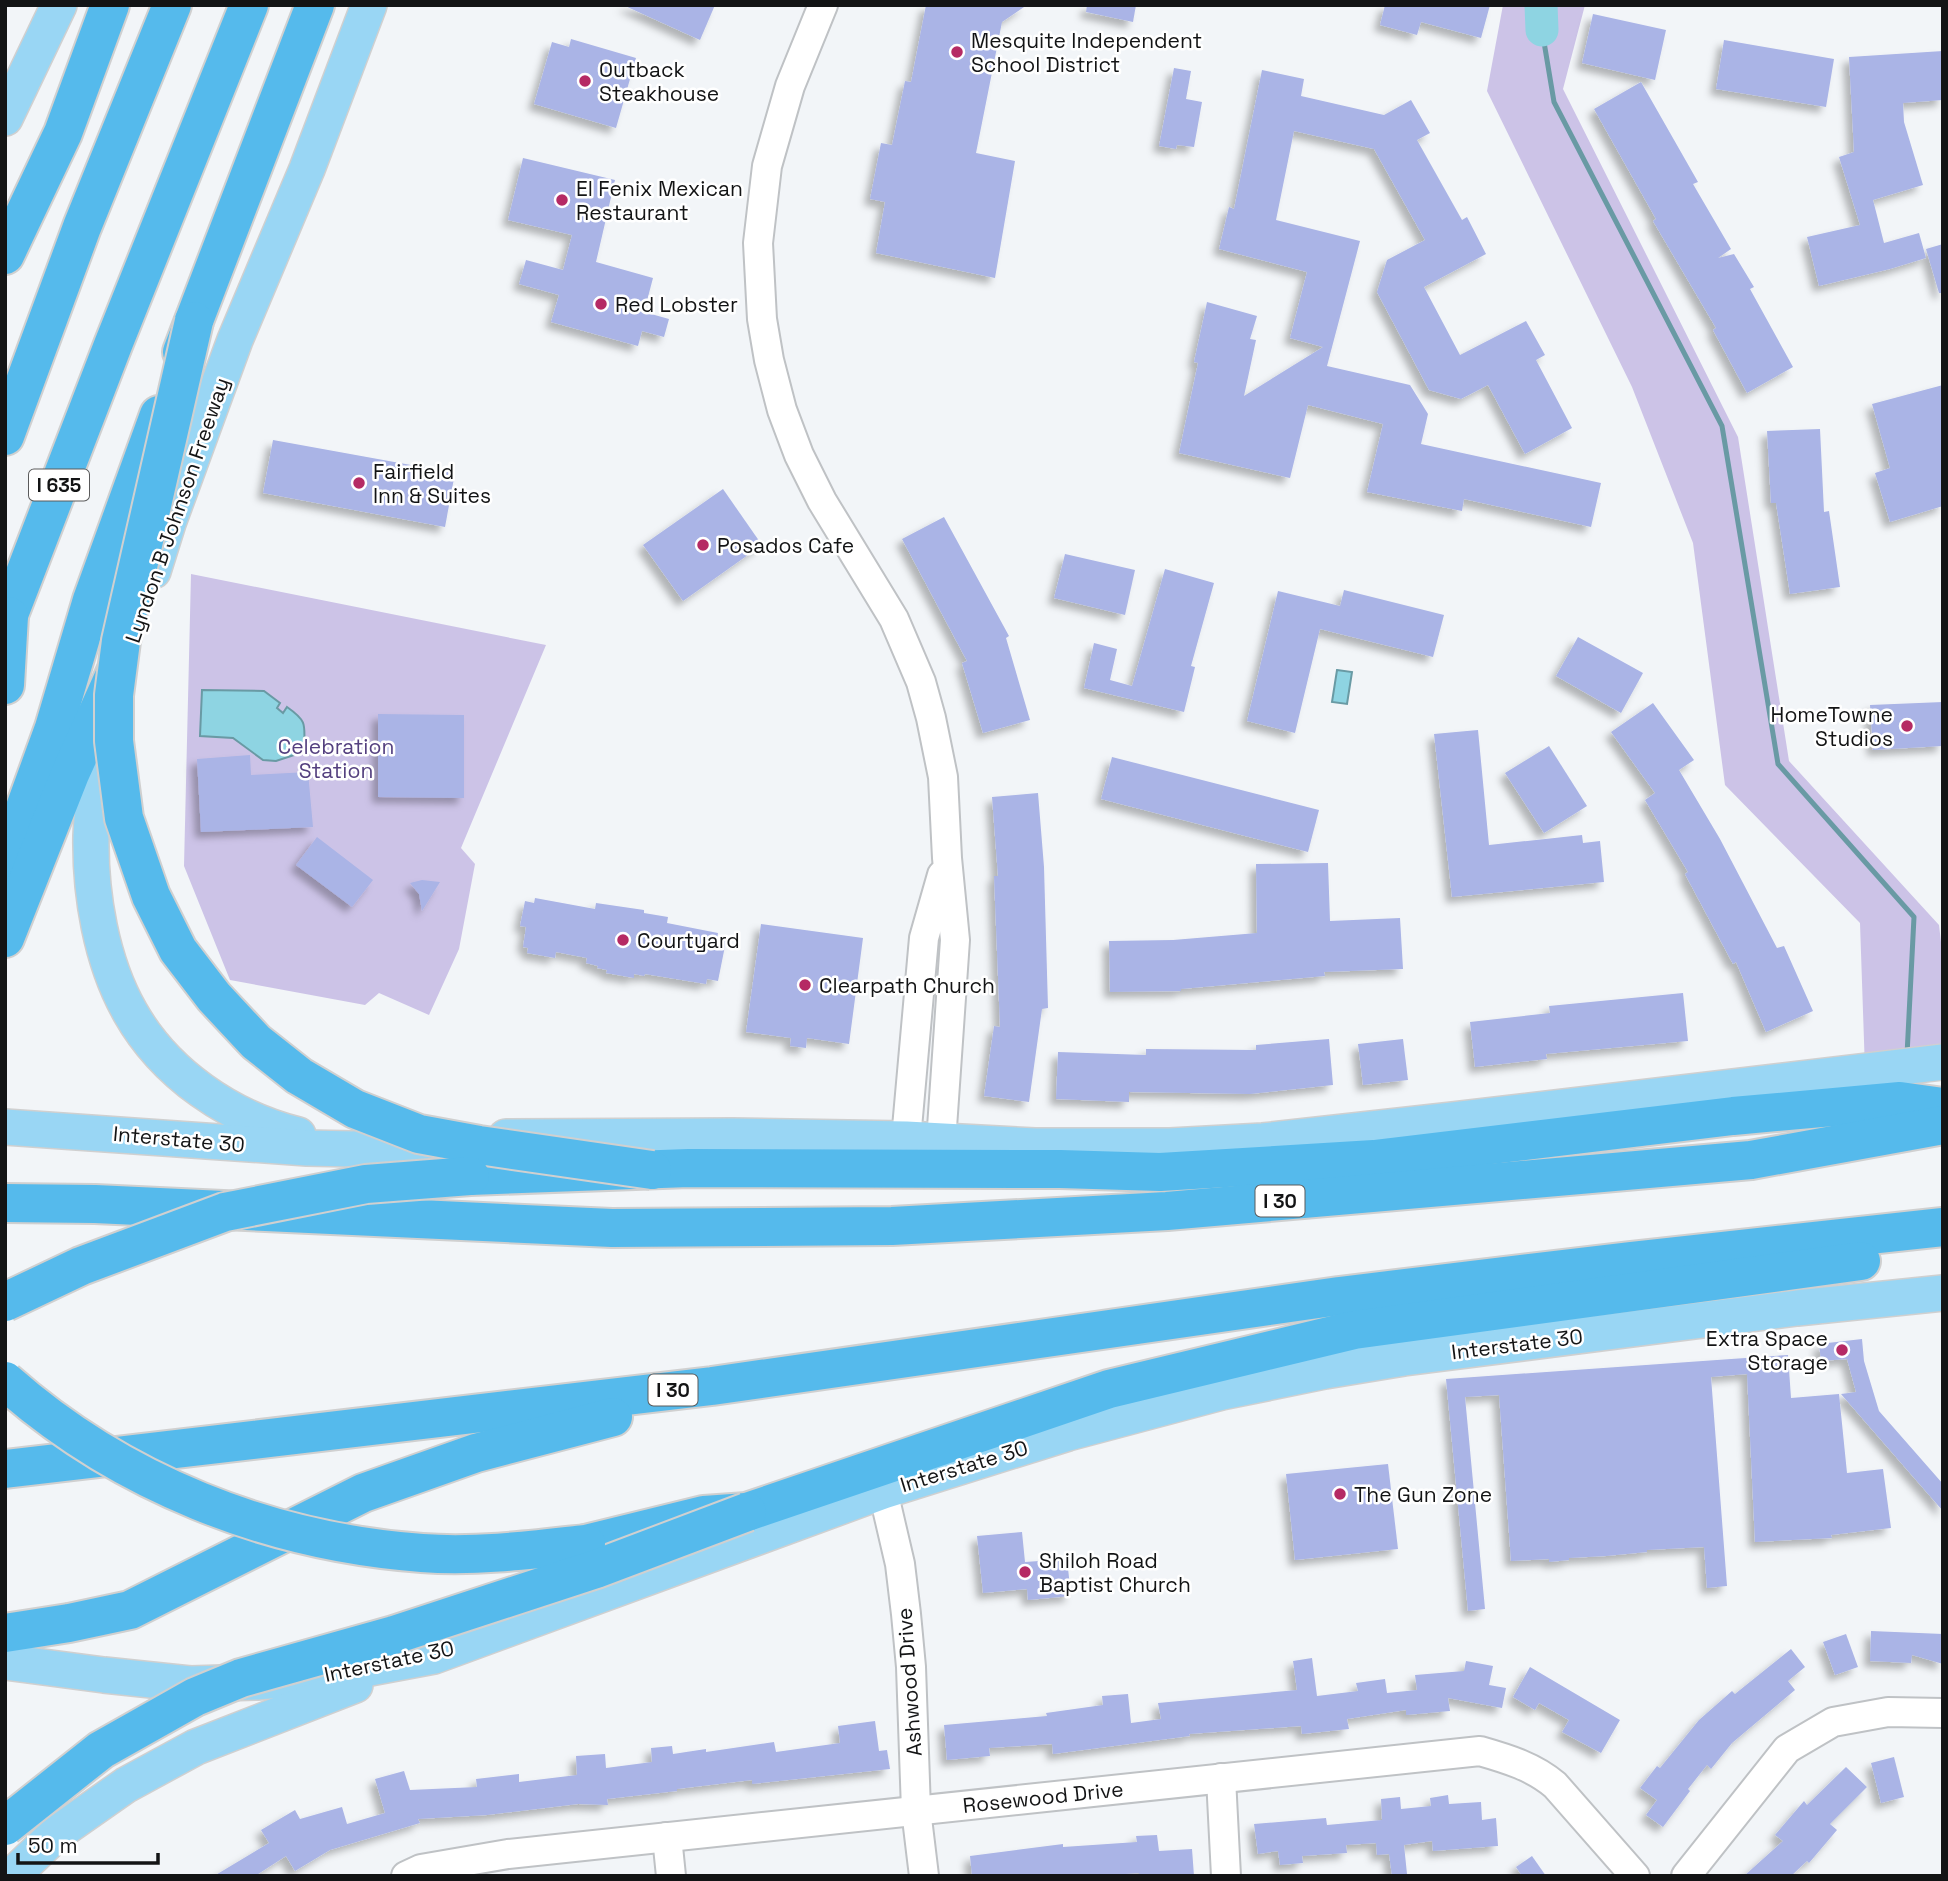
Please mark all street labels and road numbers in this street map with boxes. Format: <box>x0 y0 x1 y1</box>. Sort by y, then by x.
street label: Lyndon B Johnson Freeway <box>119 374 235 646</box>
road number: I 635 <box>29 470 89 500</box>
street label: Interstate 30 <box>112 1120 246 1158</box>
road number: I 30 <box>1256 1186 1304 1217</box>
street label: Interstate 30 <box>1450 1323 1584 1365</box>
road number: I 30 <box>648 1374 698 1406</box>
street label: Interstate 30 <box>897 1434 1031 1498</box>
street label: Ashwood Drive <box>890 1607 928 1757</box>
street label: Interstate 30 <box>322 1634 456 1688</box>
street label: Rosewood Drive <box>961 1775 1125 1819</box>

